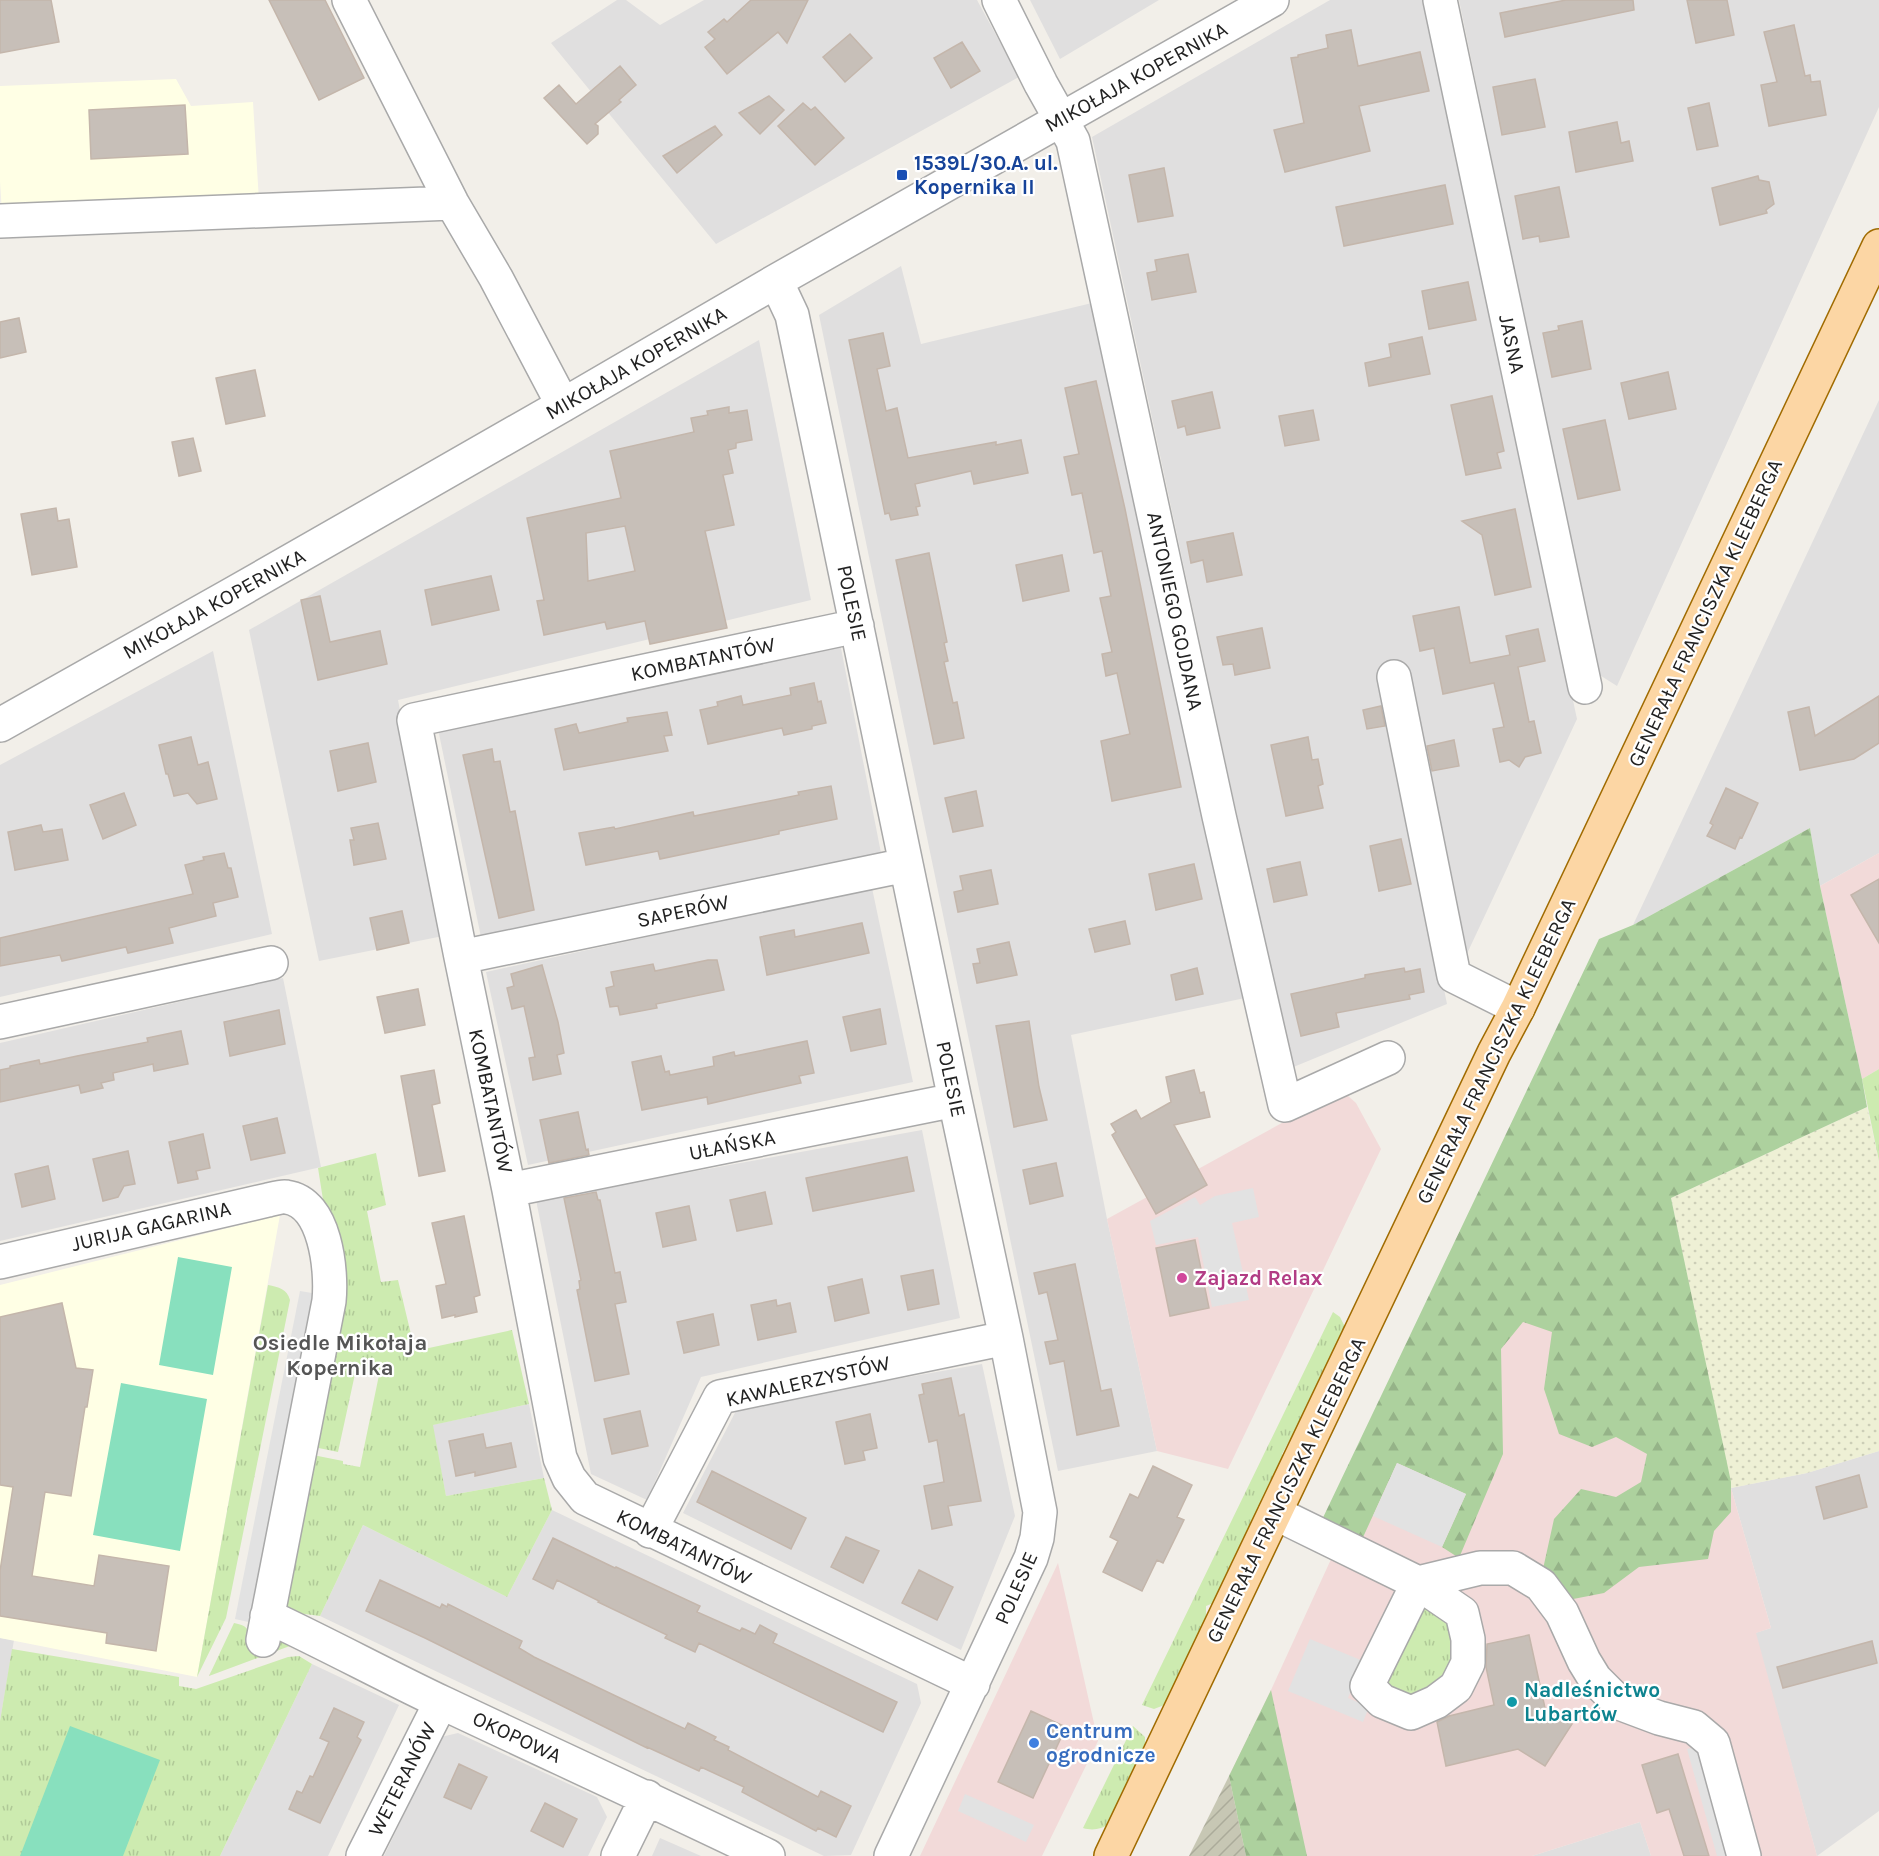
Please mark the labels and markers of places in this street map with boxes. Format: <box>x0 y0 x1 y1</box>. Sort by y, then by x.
place label: 1539L/30.A. ul. Kopernika II <box>914 151 1058 199</box>
marker: 1539L/30.A. ul. Kopernika II <box>895 168 909 182</box>
place label: Zajazd Relax <box>1194 1266 1323 1290</box>
marker: Zajazd Relax <box>1175 1271 1189 1285</box>
place label: Nadleśnictwo Lubartów <box>1524 1678 1660 1726</box>
marker: Nadleśnictwo Lubartów <box>1505 1695 1519 1709</box>
place label: Centrum ogrodnicze <box>1046 1719 1156 1767</box>
marker: Centrum ogrodnicze <box>1027 1736 1041 1750</box>

